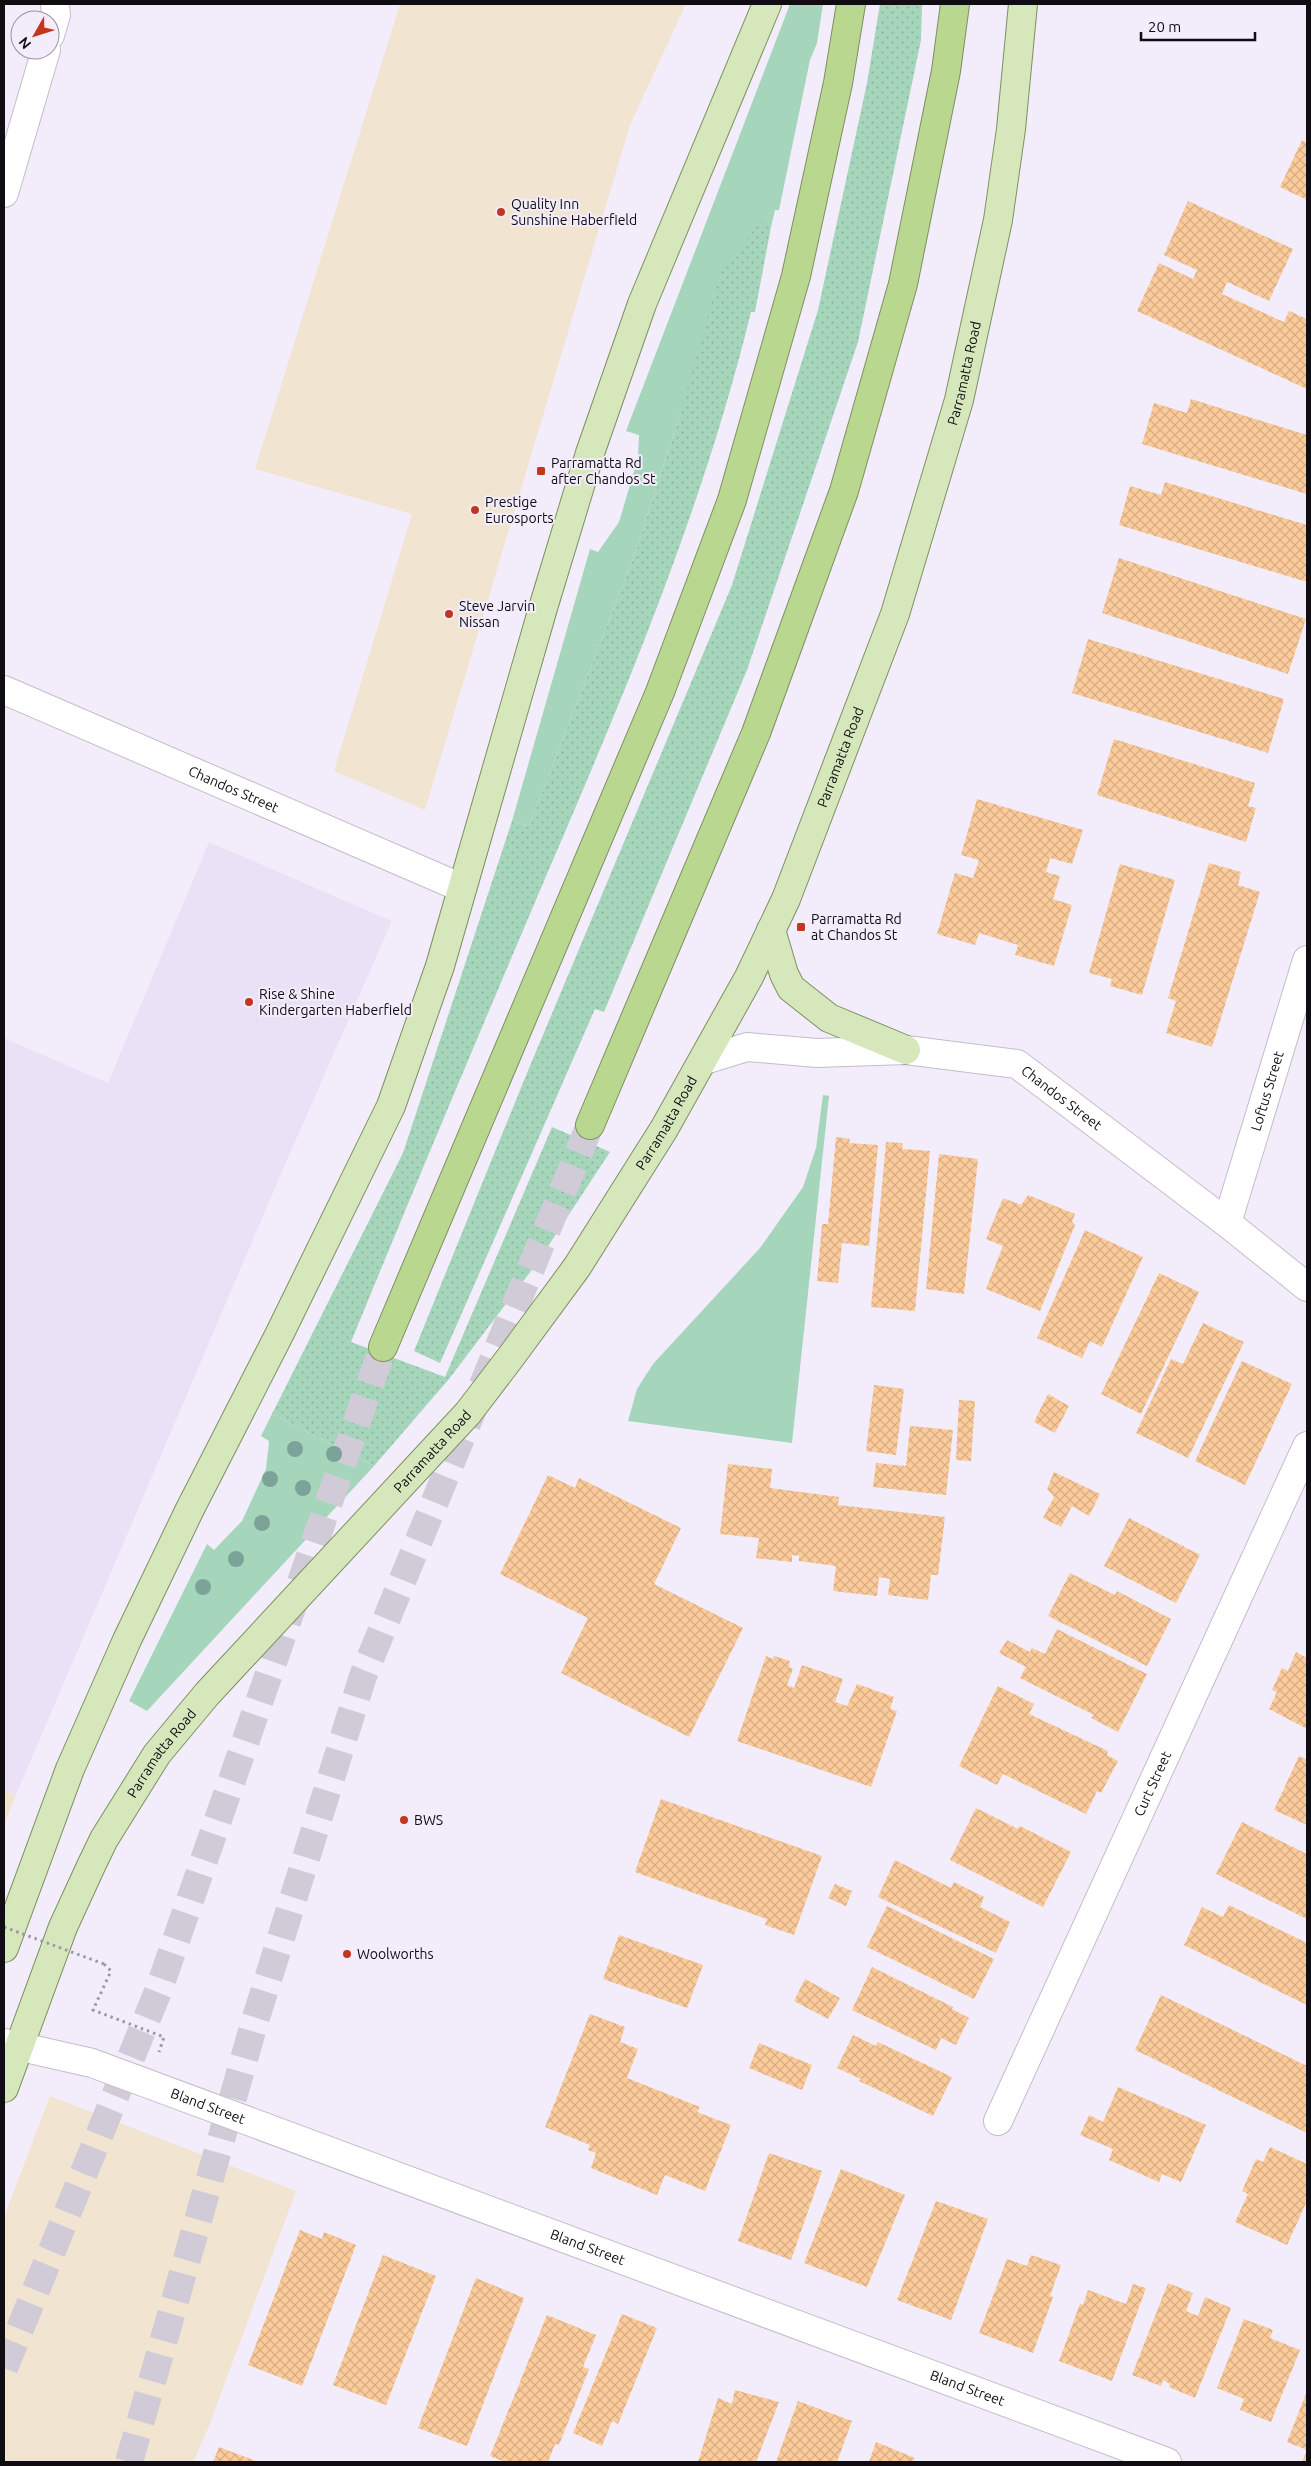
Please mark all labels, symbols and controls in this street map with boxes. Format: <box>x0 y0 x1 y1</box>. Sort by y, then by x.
north arrow <box>10 10 60 60</box>
scale bar <box>1141 10 1255 42</box>
text: 20 m <box>1148 18 1181 35</box>
text: N <box>15 34 34 52</box>
place label: Quality Inn Sunshine Haberfield <box>511 196 637 228</box>
marker: Quality Inn Sunshine Haberfield <box>495 206 507 218</box>
street label: Parramatta Road <box>944 320 984 427</box>
place label: Parramatta Rd after Chandos St <box>551 455 656 487</box>
marker: Parramatta Rd after Chandos St <box>535 465 547 477</box>
place label: Prestige Eurosports <box>485 494 554 526</box>
marker: Prestige Eurosports <box>469 504 481 516</box>
place label: Steve Jarvin Nissan <box>459 598 535 630</box>
marker: Steve Jarvin Nissan <box>443 608 455 620</box>
street label: Parramatta Road <box>814 705 867 810</box>
street label: Chandos Street <box>186 763 281 816</box>
place label: Parramatta Rd at Chandos St <box>811 911 902 943</box>
marker: Parramatta Rd at Chandos St <box>795 921 807 933</box>
place label: Rise & Shine Kindergarten Haberfield <box>259 986 412 1018</box>
marker: Rise & Shine Kindergarten Haberfield <box>243 996 255 1008</box>
street label: Loftus Street <box>1247 1049 1287 1133</box>
street label: Chandos Street <box>1018 1062 1105 1134</box>
street label: Parramatta Road <box>632 1073 700 1173</box>
street label: Parramatta Road <box>390 1407 474 1496</box>
street label: Parramatta Road <box>124 1706 199 1801</box>
street label: Curt Street <box>1131 1748 1174 1819</box>
place label: BWS <box>414 1812 443 1828</box>
marker: BWS <box>398 1814 410 1826</box>
place label: Woolworths <box>357 1946 434 1962</box>
marker: Woolworths <box>341 1948 353 1960</box>
street label: Bland Street <box>169 2085 248 2127</box>
street label: Bland Street <box>548 2226 628 2268</box>
street label: Bland Street <box>928 2367 1007 2409</box>

